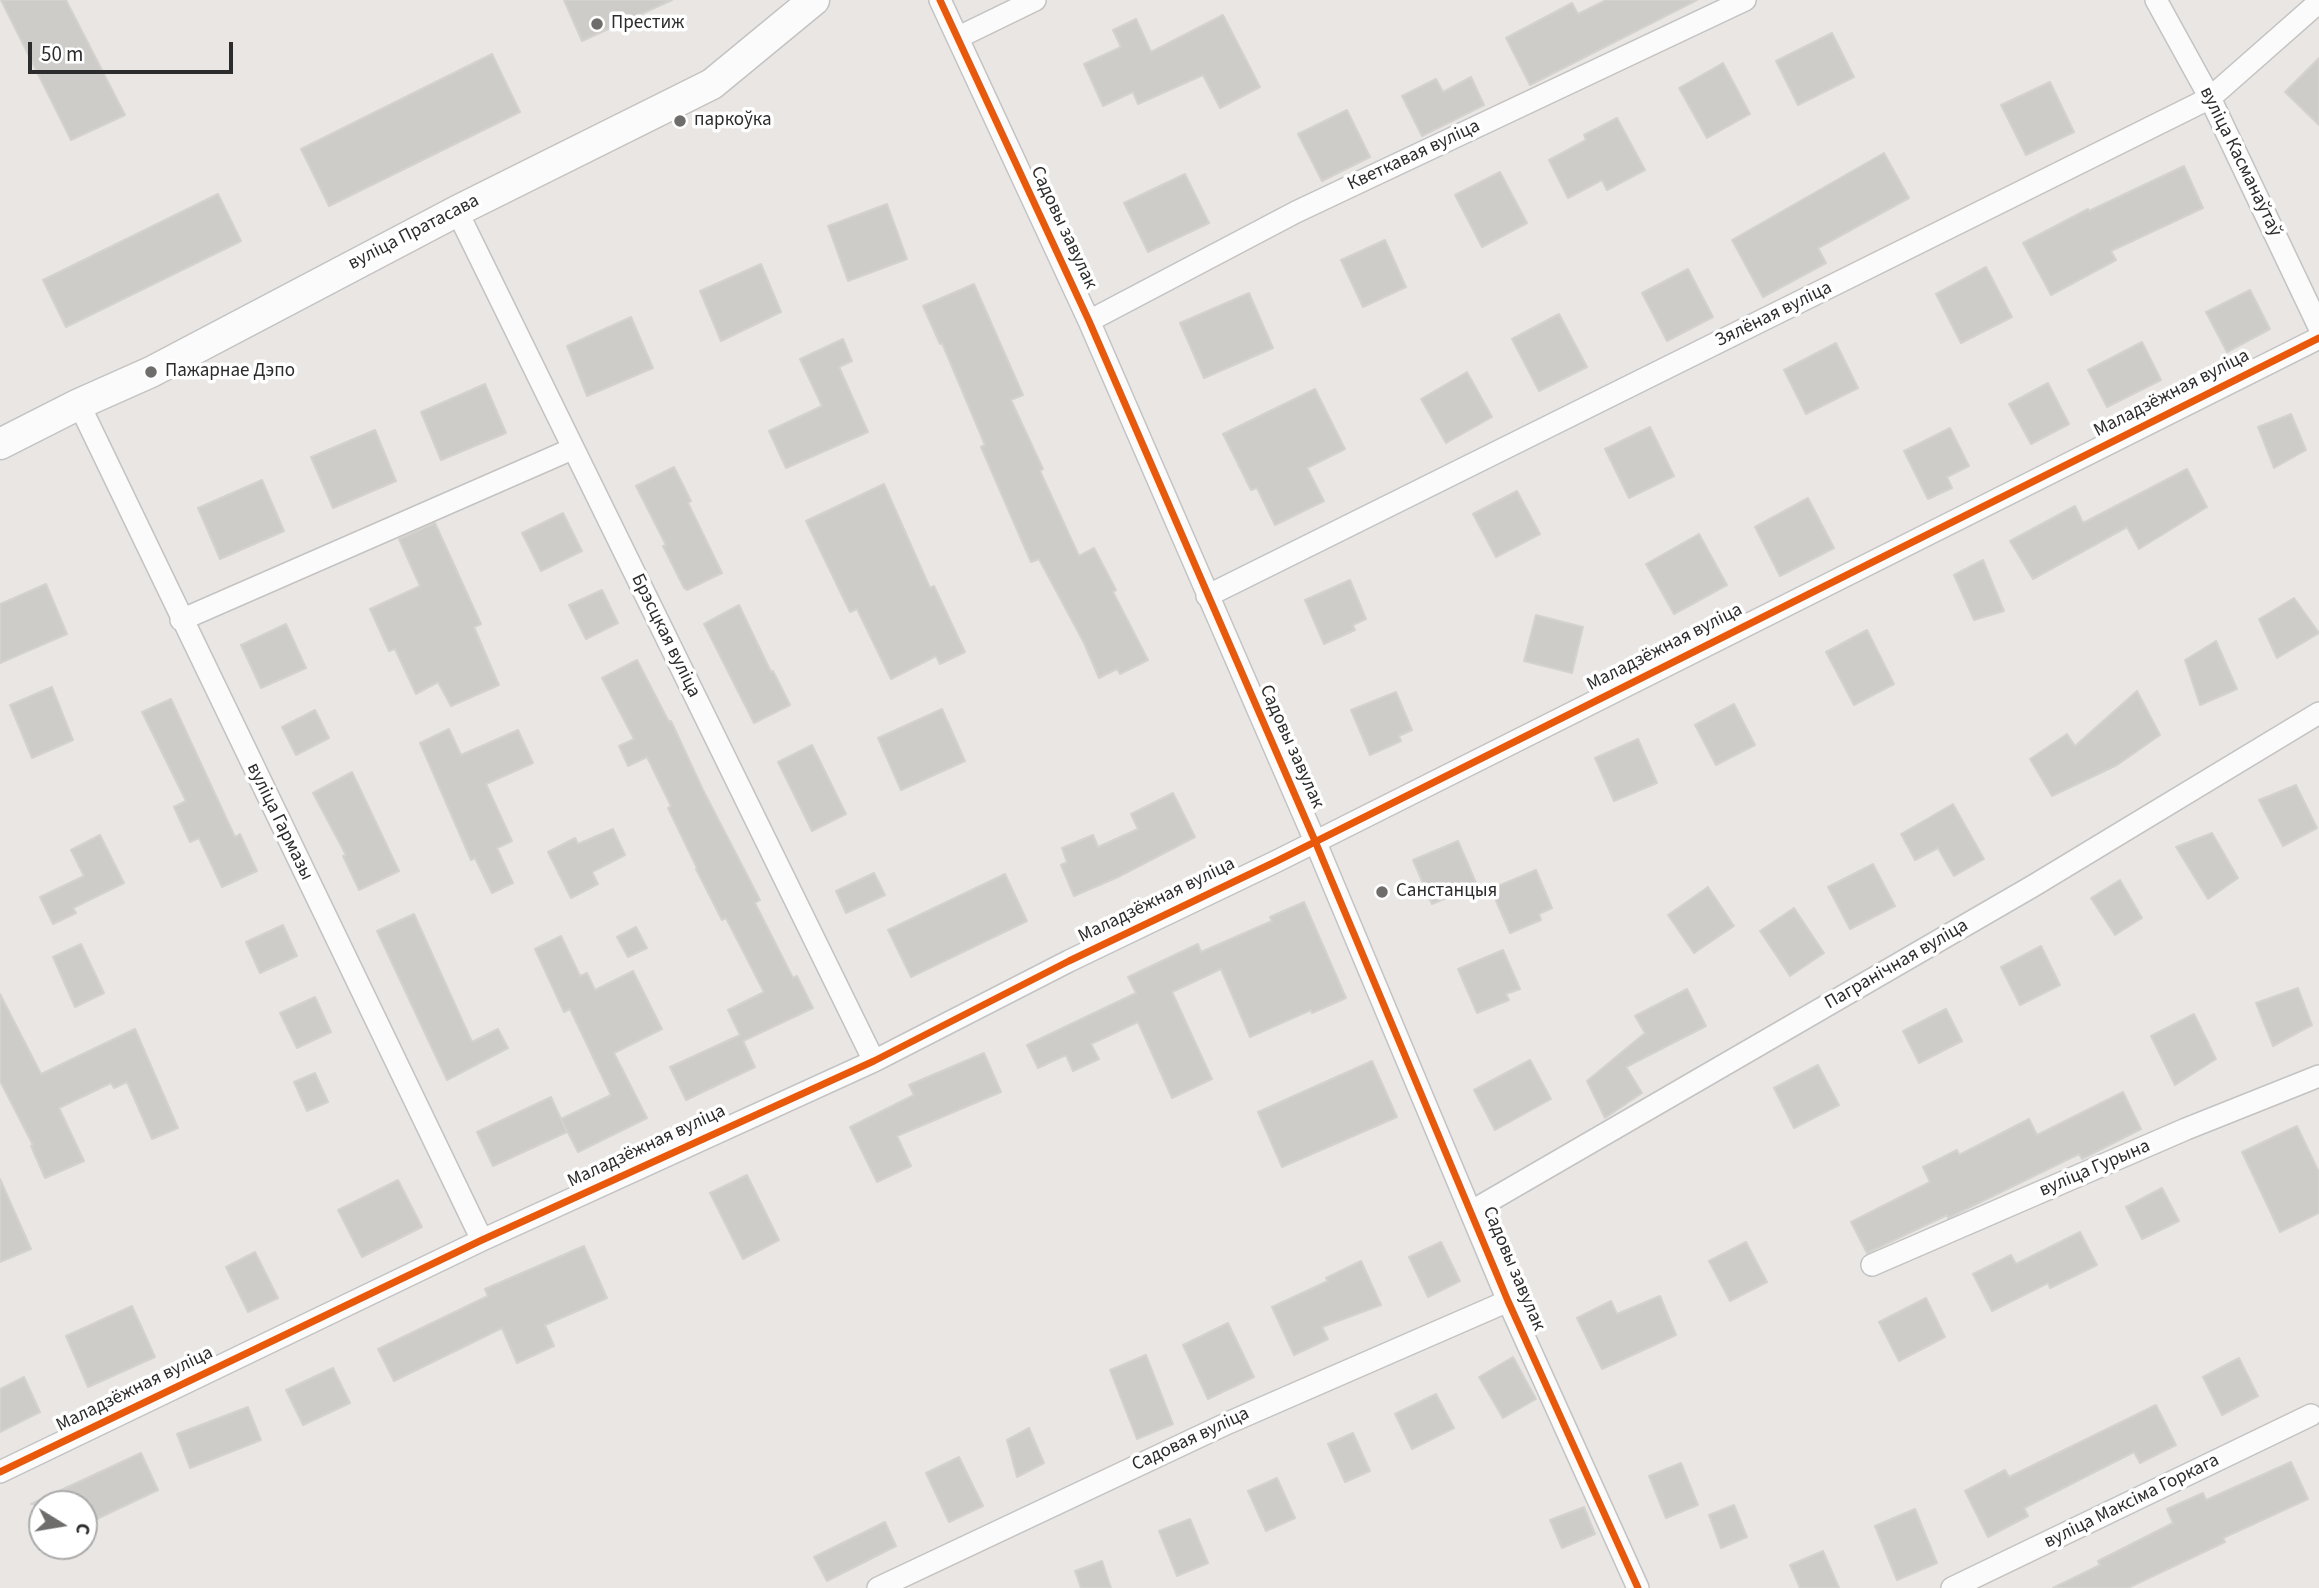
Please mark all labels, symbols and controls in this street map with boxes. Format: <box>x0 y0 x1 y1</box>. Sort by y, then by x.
place label: Престиж <box>611 13 684 35</box>
marker: Престиж <box>589 16 605 32</box>
scale bar <box>32 28 236 72</box>
text: 50 m <box>41 39 83 69</box>
street label: вуліца Касманаўтаў <box>2194 83 2286 241</box>
place label: паркоўка <box>694 110 772 132</box>
marker: паркоўка <box>672 113 688 129</box>
street label: Кветкавая вуліца <box>1344 115 1484 197</box>
street label: Садовы завулак <box>1025 163 1101 293</box>
street label: вуліца Пратасава <box>345 190 483 276</box>
street label: Зялёная вуліца <box>1712 277 1836 353</box>
street label: Маладзёжная вуліца <box>2090 345 2254 443</box>
place label: Пажарнае Дэпо <box>165 361 295 383</box>
marker: Пажарнае Дэпо <box>143 364 159 380</box>
street label: Брэсцкая вуліца <box>625 570 705 702</box>
street label: Маладзёжная вуліца <box>1583 599 1747 697</box>
street label: Садовы завулак <box>1254 682 1328 812</box>
street label: вуліца Гармазы <box>241 759 317 885</box>
street label: Маладзёжная вуліца <box>1075 853 1239 949</box>
place label: Санстанцыя <box>1396 881 1497 903</box>
marker: Санстанцыя <box>1374 884 1390 900</box>
street label: Пагранічная вуліца <box>1821 915 1973 1015</box>
street label: Маладзёжная вуліца <box>564 1100 730 1194</box>
street label: вуліца Гурына <box>2036 1135 2154 1203</box>
street label: Садовы завулак <box>1477 1203 1549 1335</box>
street label: Маладзёжная вуліца <box>53 1342 217 1438</box>
street label: Садовая вуліца <box>1129 1403 1253 1477</box>
street label: вуліца Максіма Горкага <box>2041 1450 2223 1554</box>
north arrow <box>28 1490 98 1560</box>
text: С <box>68 1521 96 1537</box>

